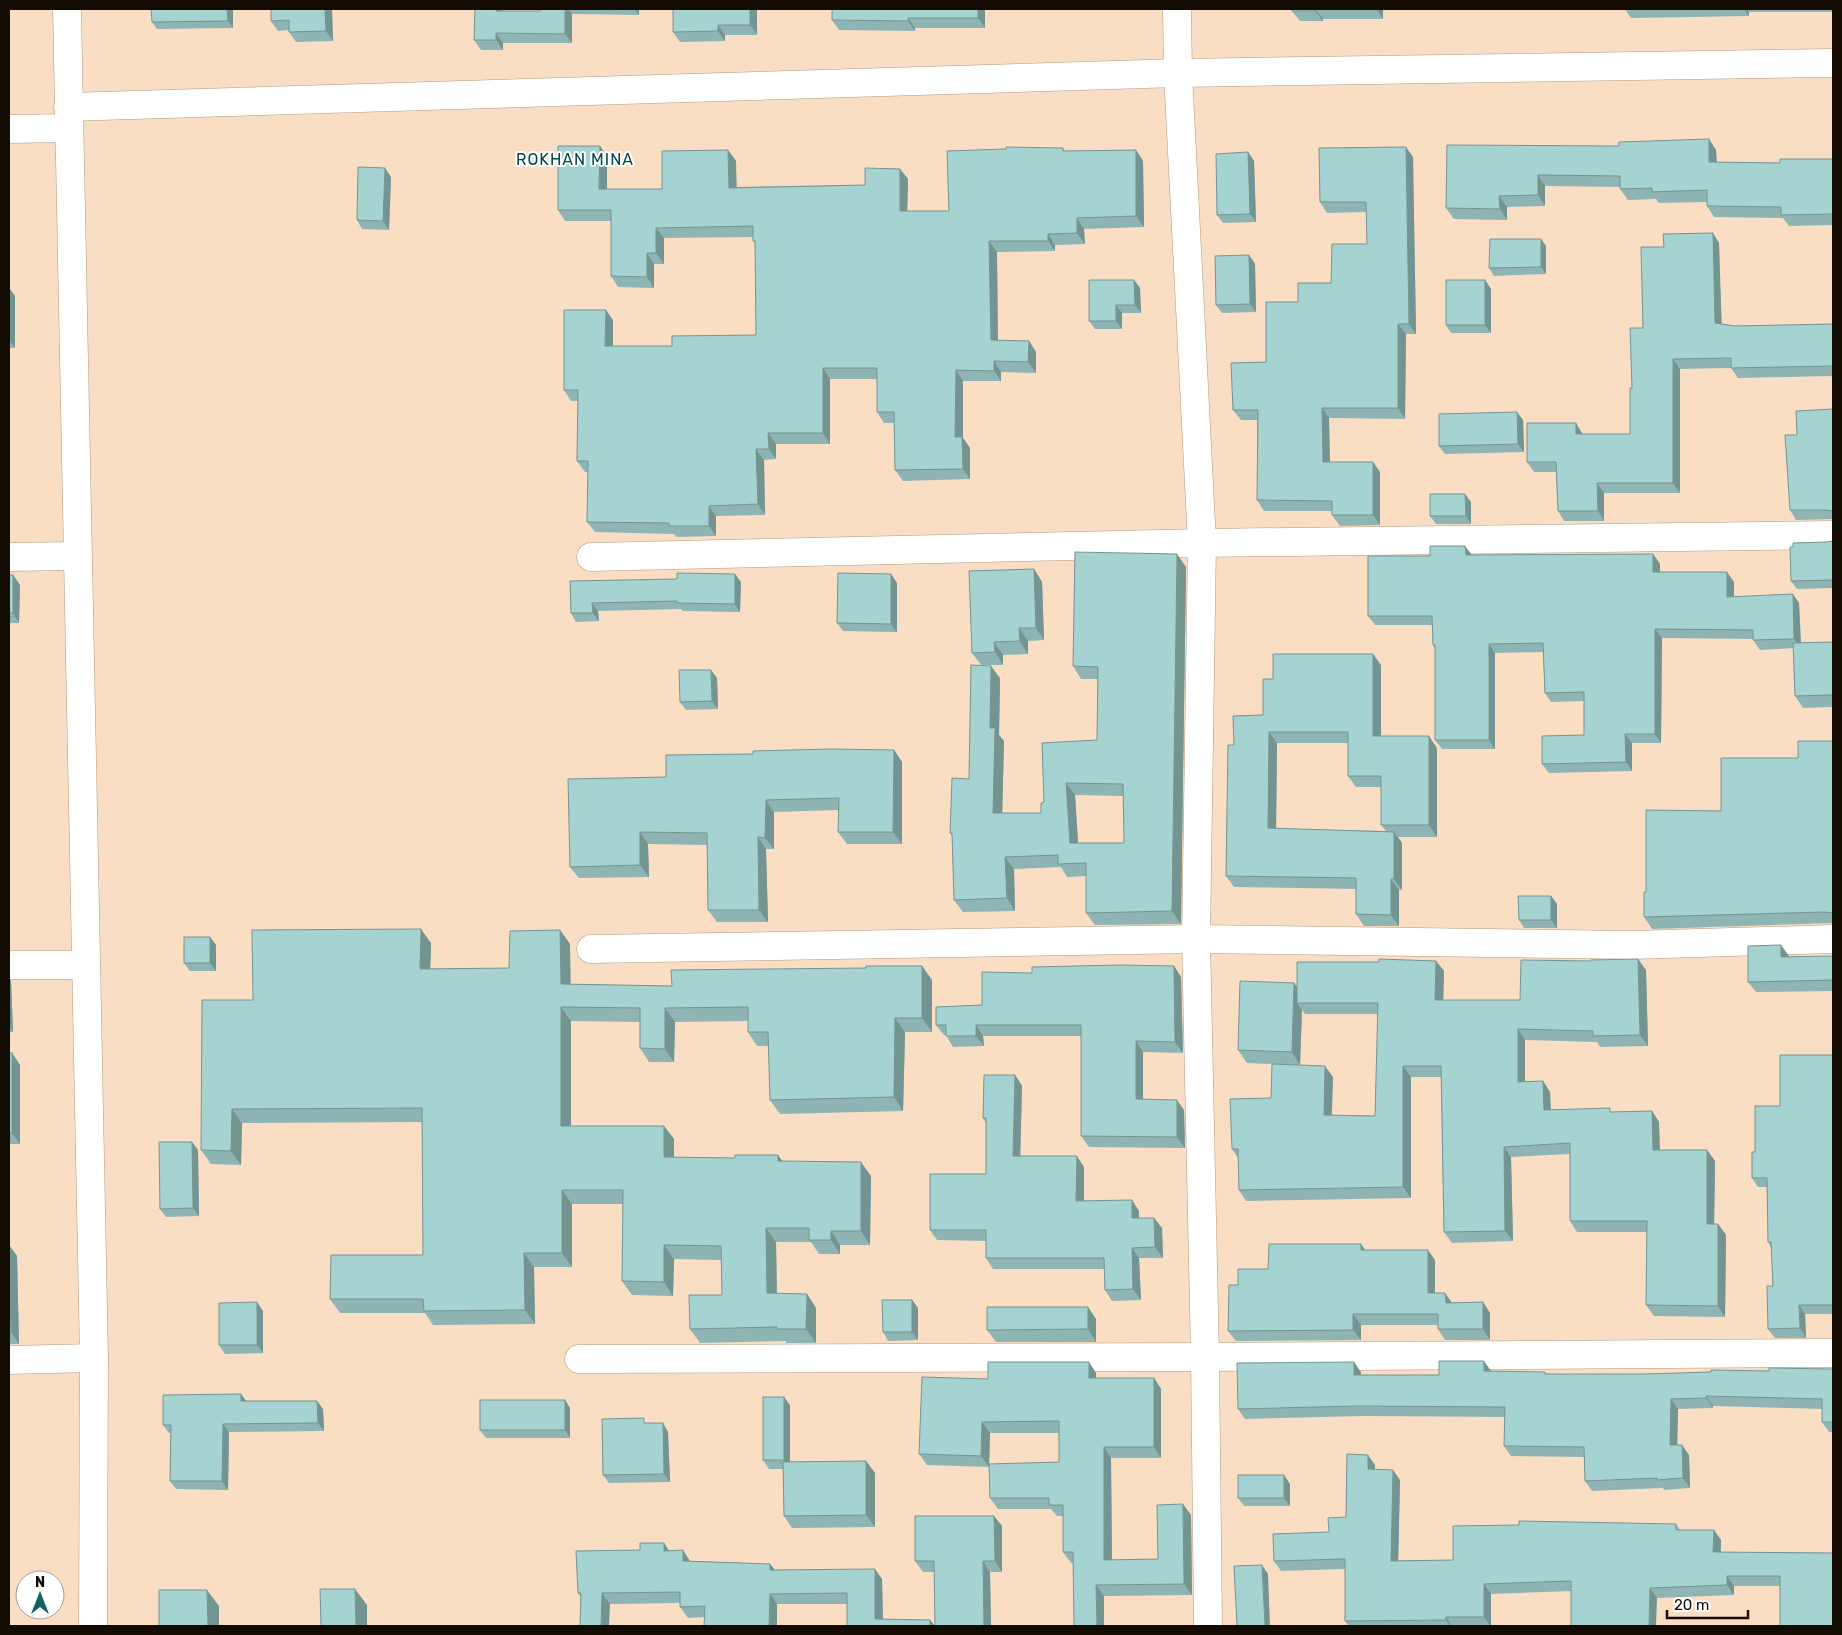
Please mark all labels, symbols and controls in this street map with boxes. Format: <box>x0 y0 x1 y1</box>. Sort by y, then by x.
district label: ROKHAN MINA <box>516 150 634 169</box>
north arrow <box>15 1570 65 1620</box>
text: N <box>35 1574 45 1591</box>
scale bar <box>1667 1588 1748 1620</box>
text: 20 m <box>1674 1596 1709 1614</box>

